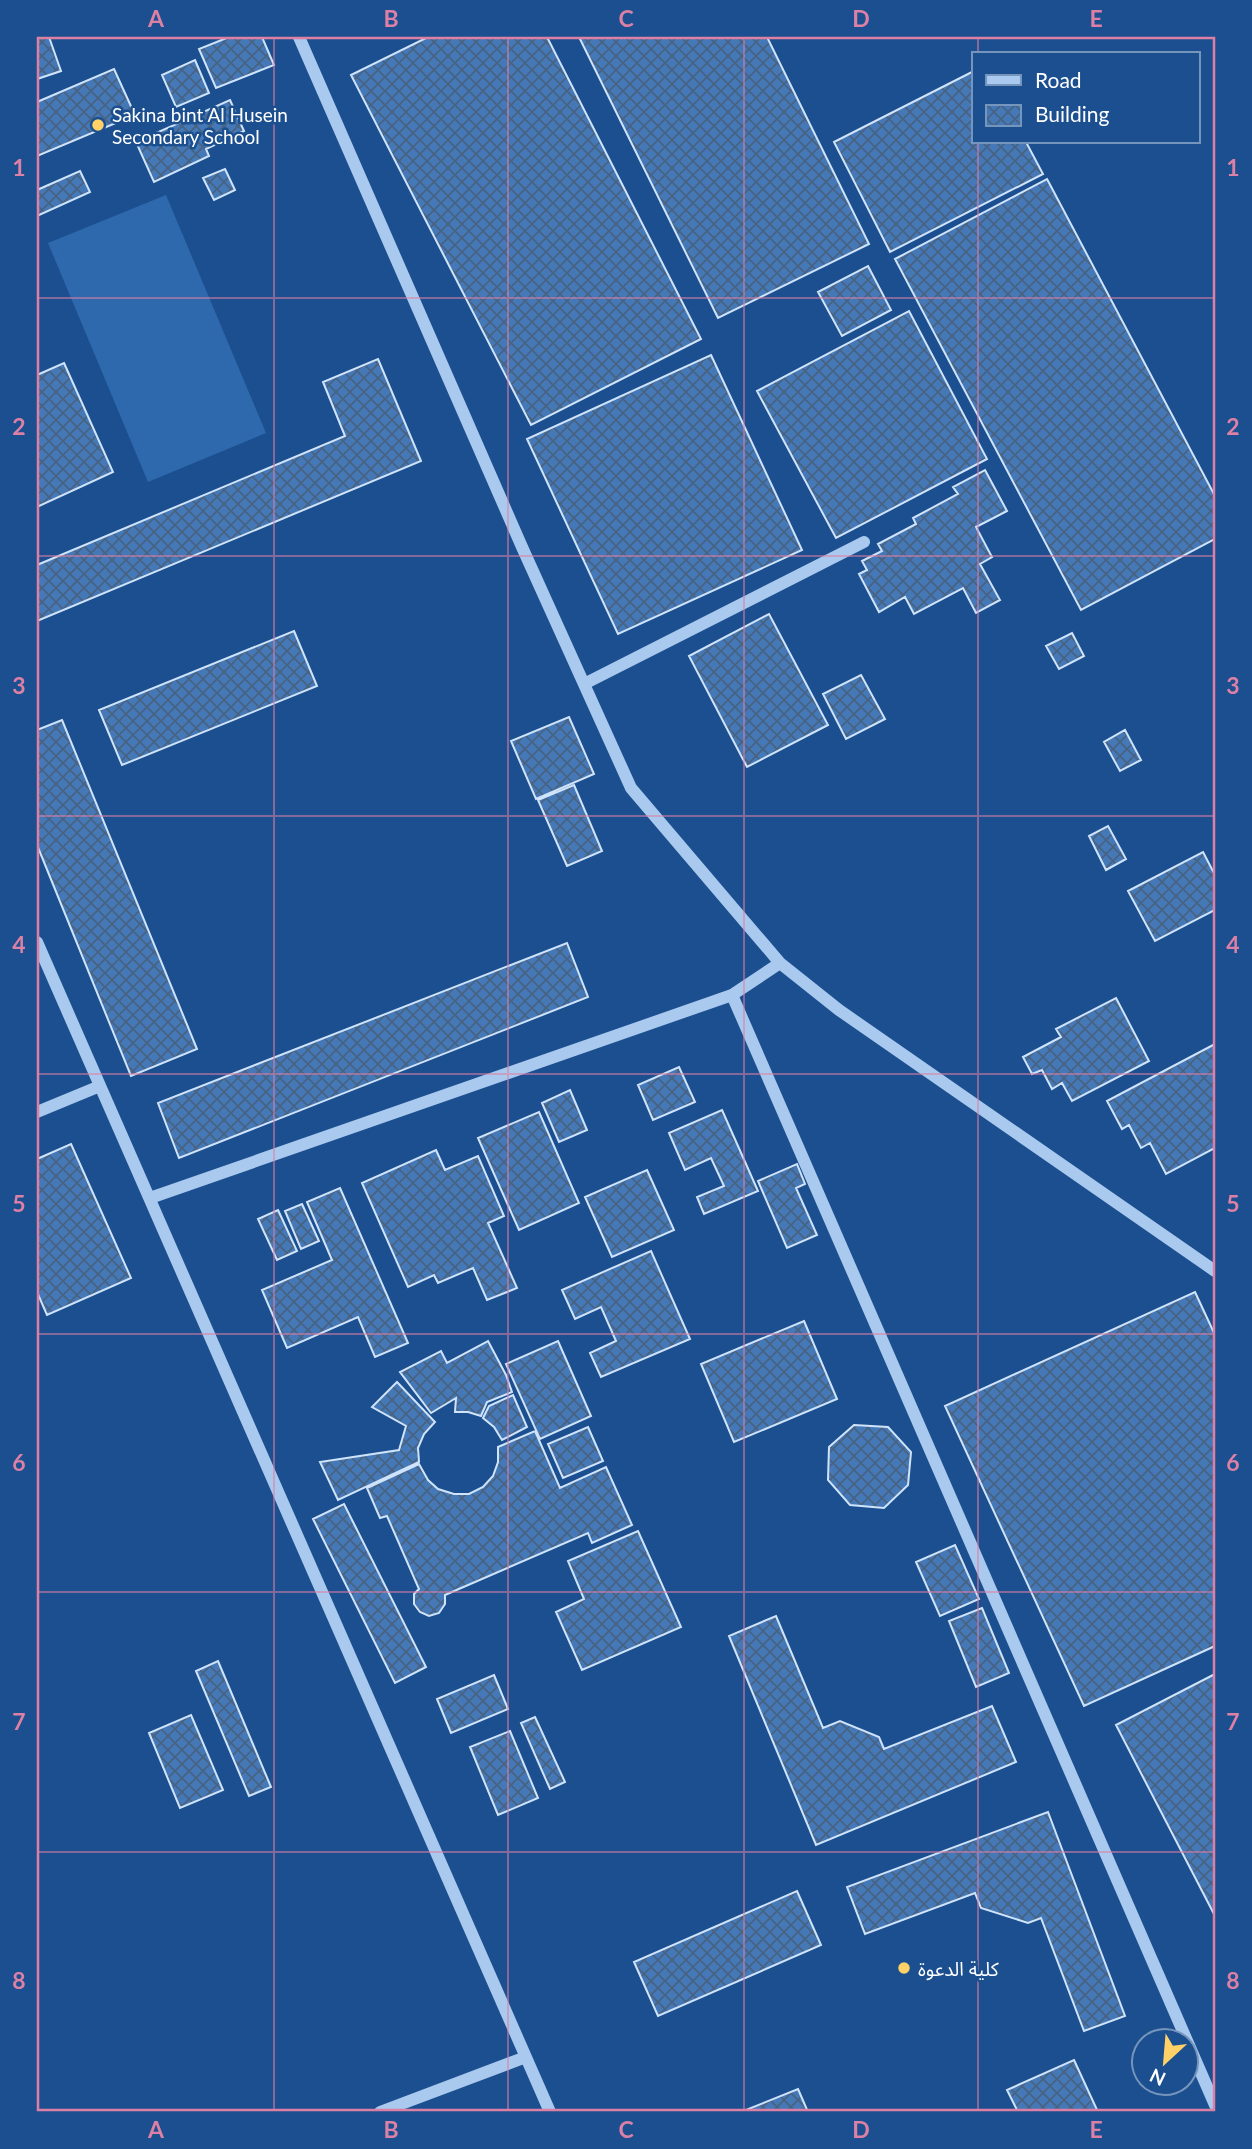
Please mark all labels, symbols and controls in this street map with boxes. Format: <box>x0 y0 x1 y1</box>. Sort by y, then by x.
text: A <box>147 4 165 32</box>
text: B <box>383 4 399 32</box>
text: C <box>618 4 634 32</box>
text: D <box>852 4 870 32</box>
text: E <box>1089 4 1103 32</box>
legend <box>972 52 1200 144</box>
text: Road <box>1035 67 1082 92</box>
text: Building <box>1035 101 1110 126</box>
place label: Sakina bint Al Husein Secondary School <box>112 103 288 148</box>
marker: Sakina bint Al Husein Secondary School <box>90 117 106 133</box>
text: 1 <box>12 153 26 181</box>
text: 1 <box>1226 153 1240 181</box>
text: 2 <box>12 412 26 440</box>
text: 2 <box>1226 412 1240 440</box>
text: 3 <box>12 671 26 699</box>
text: 3 <box>1226 671 1240 699</box>
text: 4 <box>12 930 26 958</box>
text: 4 <box>1226 930 1240 958</box>
text: 5 <box>12 1189 26 1217</box>
text: 5 <box>1226 1189 1240 1217</box>
text: 6 <box>12 1448 26 1476</box>
text: 6 <box>1226 1448 1240 1476</box>
text: 7 <box>12 1707 26 1735</box>
text: 7 <box>1226 1707 1240 1735</box>
place label: كلية الدعوة <box>918 1957 1000 1981</box>
marker: كلية الدعوة <box>896 1960 912 1976</box>
text: 8 <box>12 1966 26 1994</box>
text: 8 <box>1226 1966 1240 1994</box>
north arrow <box>1130 2026 1200 2096</box>
text: N <box>1146 2064 1169 2091</box>
text: A <box>147 2115 165 2143</box>
text: B <box>383 2115 399 2143</box>
text: C <box>618 2115 634 2143</box>
text: D <box>852 2115 870 2143</box>
text: E <box>1089 2115 1103 2143</box>

